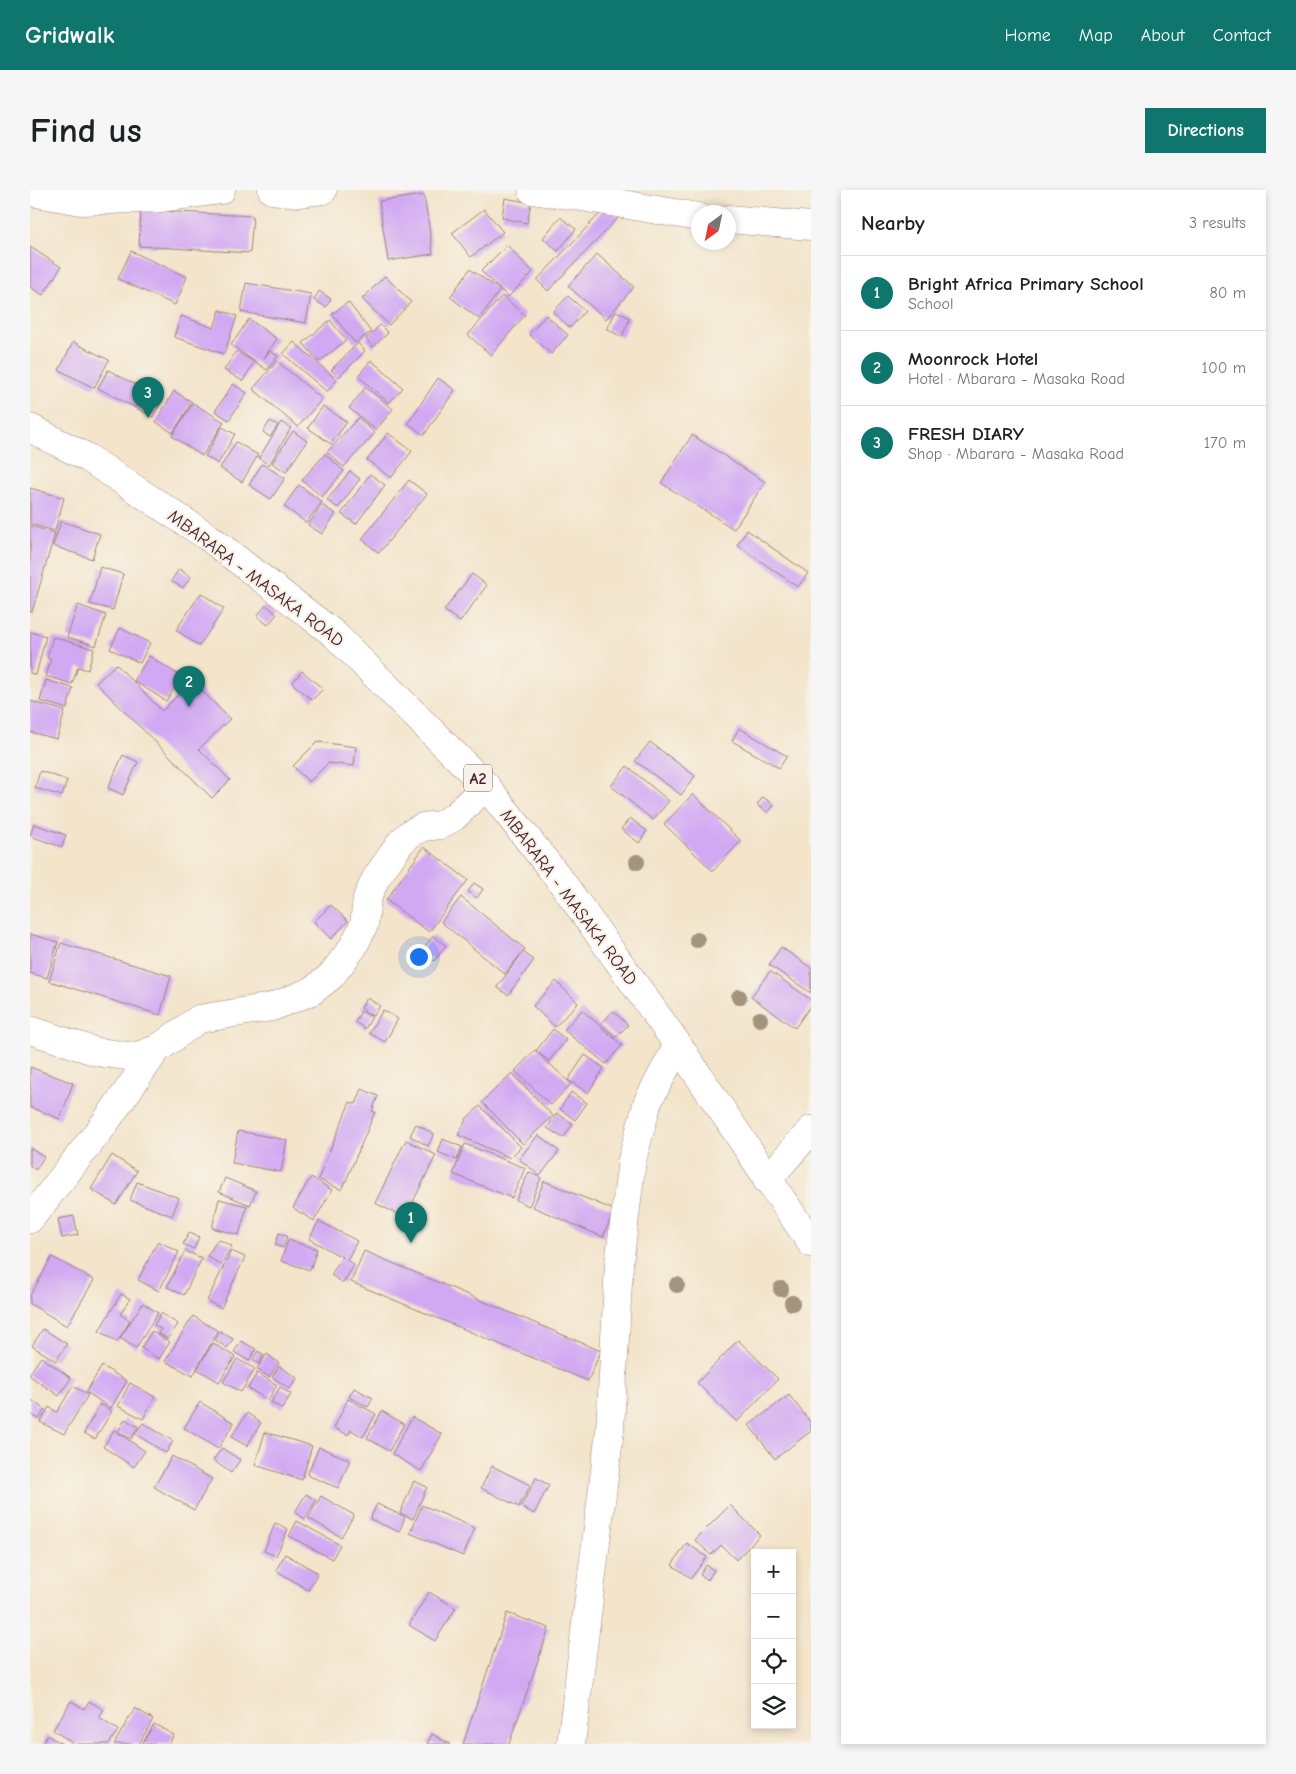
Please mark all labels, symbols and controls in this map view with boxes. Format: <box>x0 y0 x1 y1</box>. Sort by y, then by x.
text: Gridwalk <box>25 21 114 49</box>
text: Home <box>1004 25 1051 46</box>
text: Map <box>1079 25 1113 46</box>
text: About <box>1141 25 1185 46</box>
text: Contact <box>1213 25 1271 46</box>
button: Directions <box>1145 108 1266 153</box>
text: Find us <box>30 110 142 151</box>
north arrow <box>691 205 736 250</box>
text: Nearby <box>861 211 925 235</box>
text: 3 results <box>1189 214 1246 232</box>
text: Bright Africa Primary School <box>908 273 1144 295</box>
text: 1 <box>874 284 880 302</box>
text: 80 m <box>1209 284 1246 302</box>
text: School <box>908 295 954 313</box>
text: Moonrock Hotel <box>908 348 1038 370</box>
text: 2 <box>873 359 881 377</box>
text: 100 m <box>1202 359 1246 377</box>
text: Hotel · Mbarara - Masaka Road <box>908 370 1125 388</box>
pin: 3 <box>132 377 164 418</box>
text: FRESH DIARY <box>908 423 1024 445</box>
text: 3 <box>873 434 881 452</box>
text: 170 m <box>1204 434 1246 452</box>
text: Shop · Mbarara - Masaka Road <box>908 445 1124 463</box>
street label: MBARARA - MASAKA ROAD <box>164 505 348 651</box>
pin: 2 <box>173 666 205 707</box>
road number: A2 <box>464 764 492 792</box>
street label: MBARARA - MASAKA ROAD <box>496 805 642 989</box>
your location <box>406 944 432 970</box>
pin: 1 <box>395 1202 427 1243</box>
map controls <box>751 1549 796 1729</box>
button: + <box>751 1549 796 1594</box>
button: − <box>751 1594 796 1639</box>
button: locate <box>751 1639 796 1684</box>
button: layers <box>751 1684 796 1729</box>

